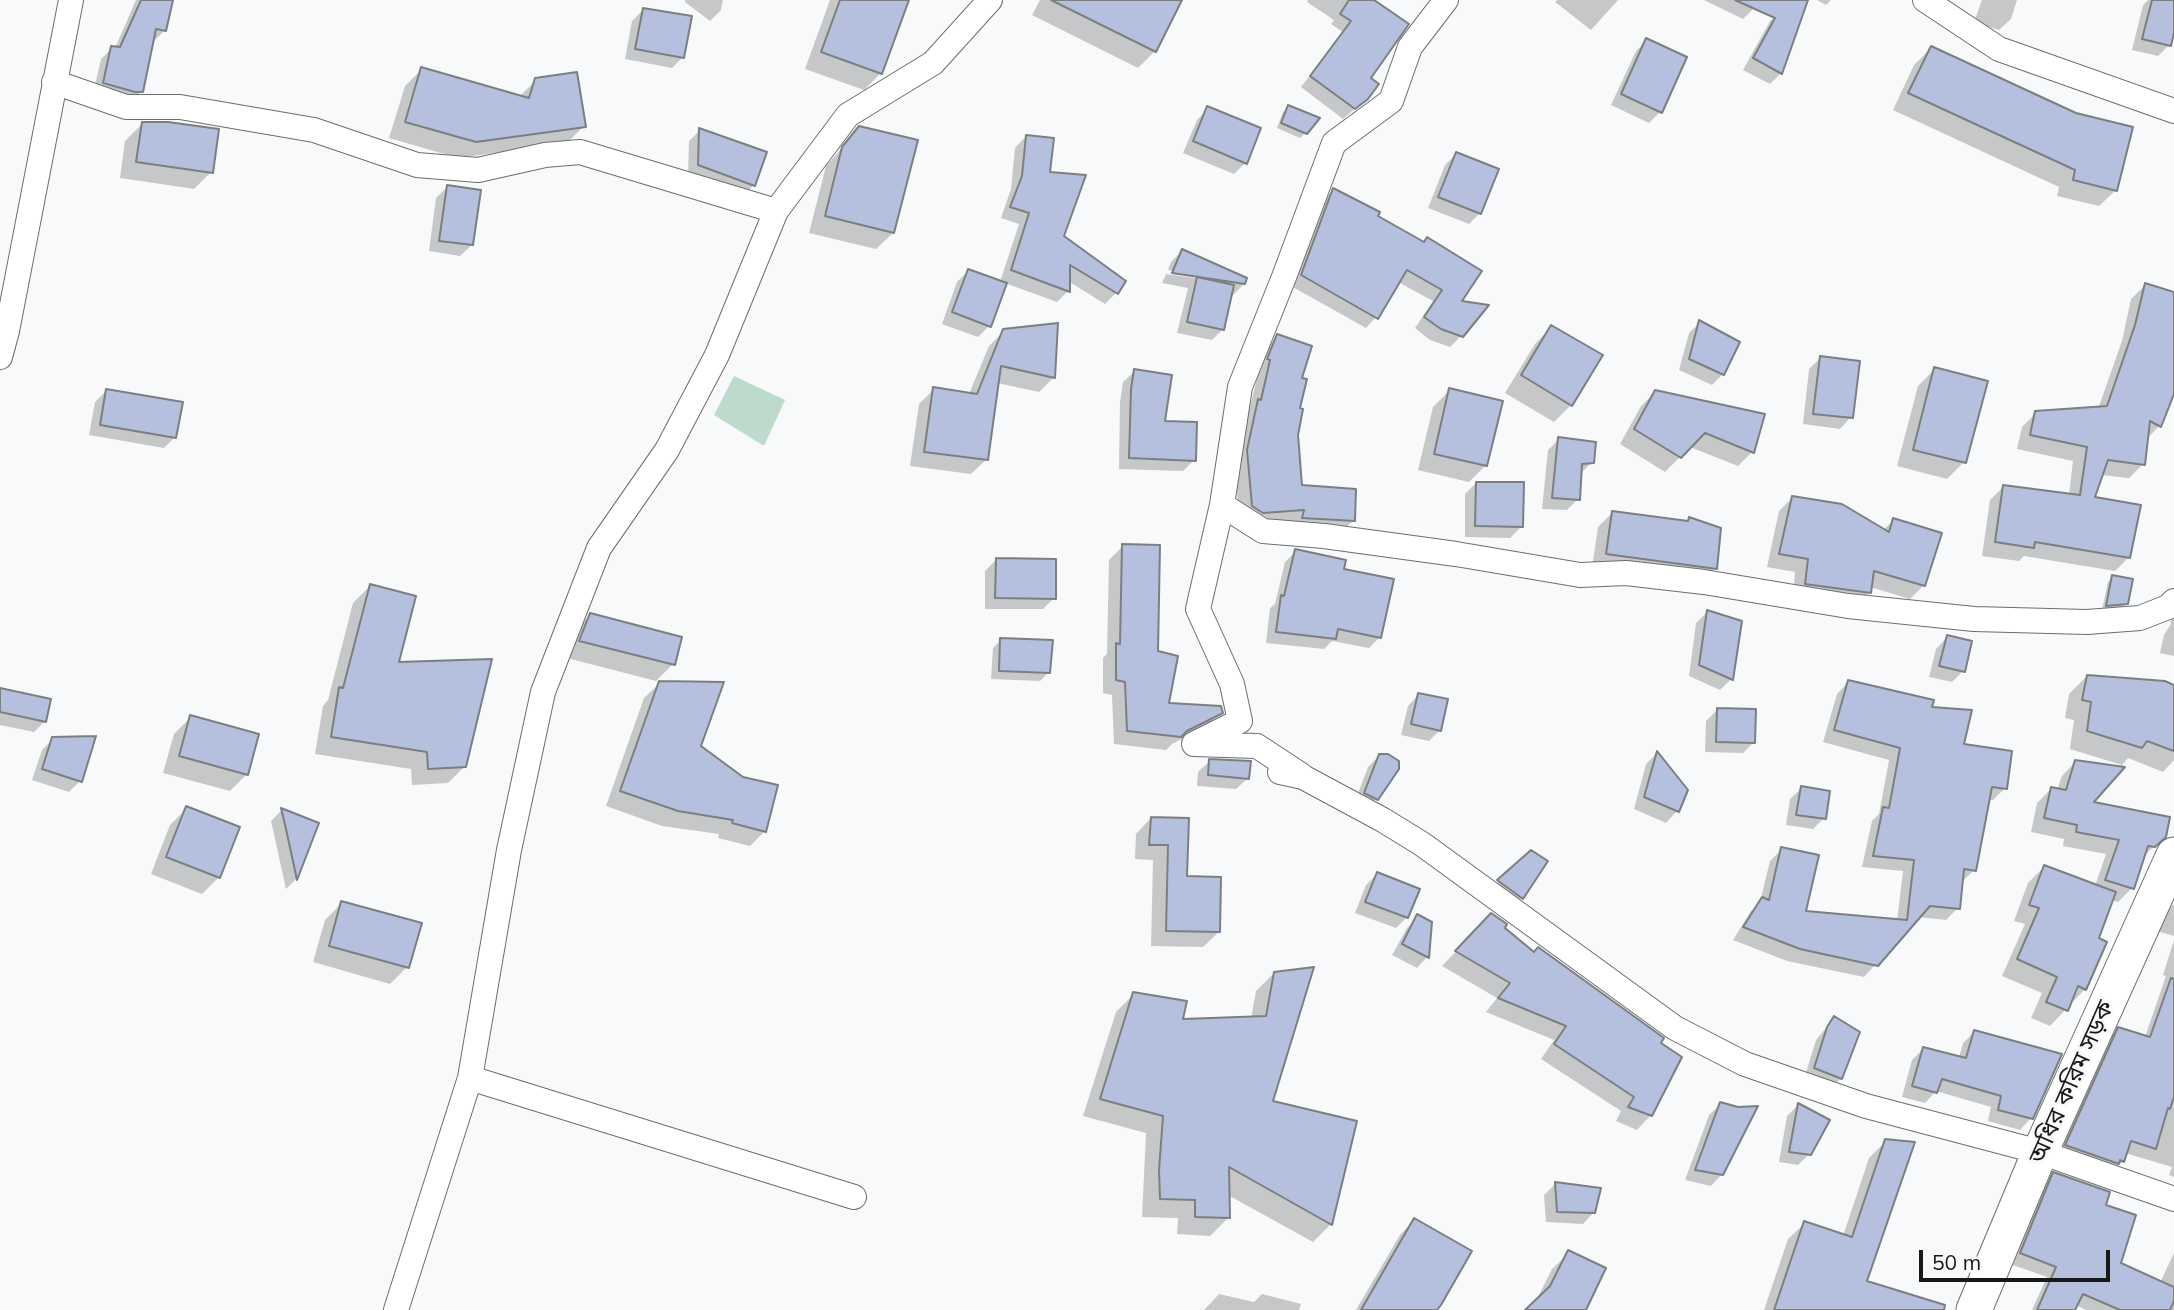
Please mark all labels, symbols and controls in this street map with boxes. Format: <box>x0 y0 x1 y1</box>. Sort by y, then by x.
street label: অধির করিম সড়ক <box>2023 996 2121 1168</box>
scale bar <box>1922 1236 2113 1280</box>
text: 50 m <box>1932 1249 1981 1275</box>

